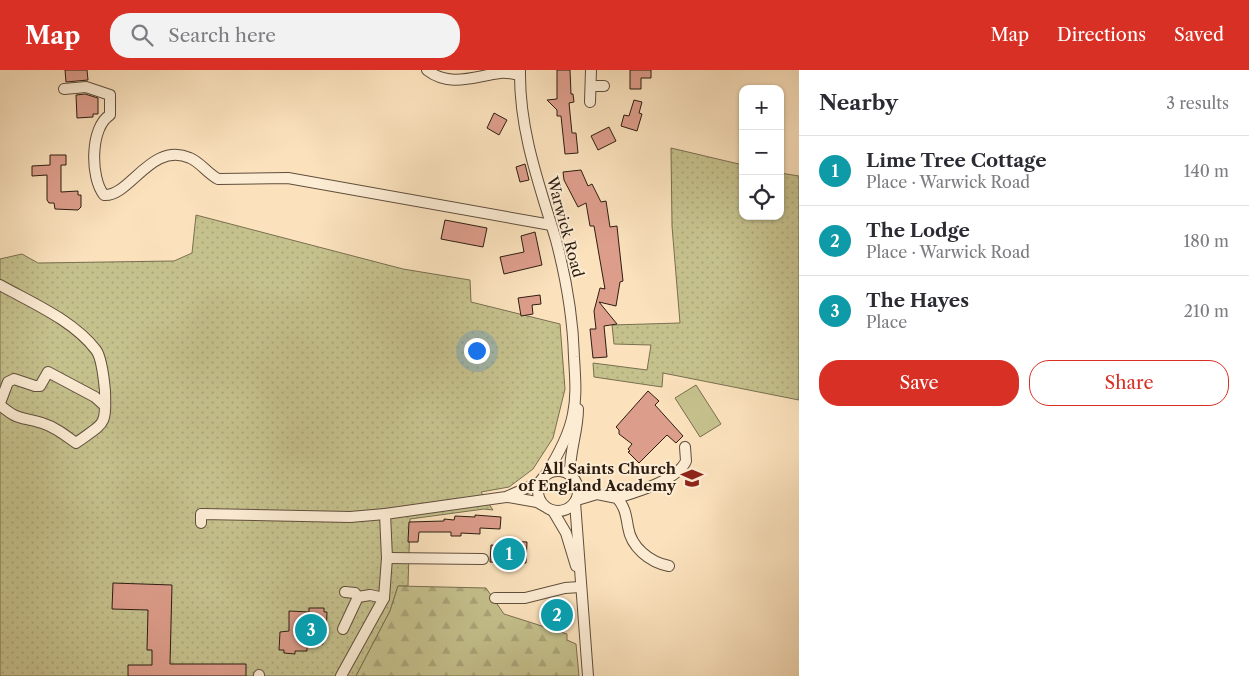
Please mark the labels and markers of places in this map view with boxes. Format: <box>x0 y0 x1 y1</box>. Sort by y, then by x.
place label: All Saints Church of England Academy <box>518 459 677 495</box>
school or university icon: All Saints Church of England Academy <box>679 465 705 491</box>
pin: 1 <box>493 535 525 573</box>
pin: 2 <box>541 596 573 634</box>
pin: 3 <box>295 611 327 649</box>

